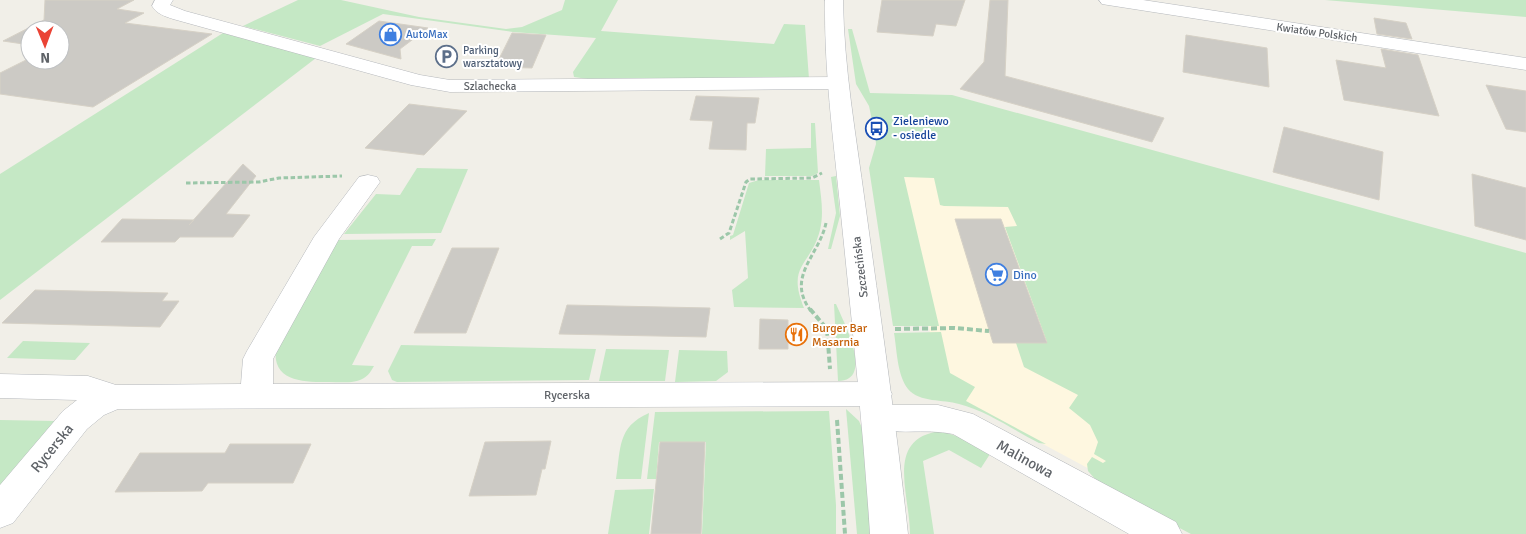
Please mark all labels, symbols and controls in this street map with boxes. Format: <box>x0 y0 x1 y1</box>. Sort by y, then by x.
north arrow <box>20 20 70 70</box>
street label: Kwiatów Polskich <box>1275 20 1358 45</box>
shop icon: AutoMax <box>378 22 402 46</box>
place label: AutoMax <box>406 28 448 41</box>
parking icon: Parking warsztatowy <box>435 44 459 68</box>
place label: Parking warsztatowy <box>463 44 523 70</box>
text: N <box>40 49 50 66</box>
street label: Szlachecka <box>464 80 517 93</box>
place label: Zieleniewo - osiedle <box>893 114 949 143</box>
bus stop icon: Zieleniewo - osiedle <box>865 116 889 140</box>
street label: Szczecińska <box>849 235 872 298</box>
supermarket icon: Dino <box>985 263 1009 287</box>
place label: Dino <box>1013 268 1037 283</box>
place label: Burger Bar Masarnia <box>812 321 868 350</box>
restaurant icon: Burger Bar Masarnia <box>784 323 808 347</box>
street label: Rycerska <box>544 388 590 403</box>
street label: Rycerska <box>27 420 77 476</box>
street label: Malinowa <box>993 436 1057 482</box>

